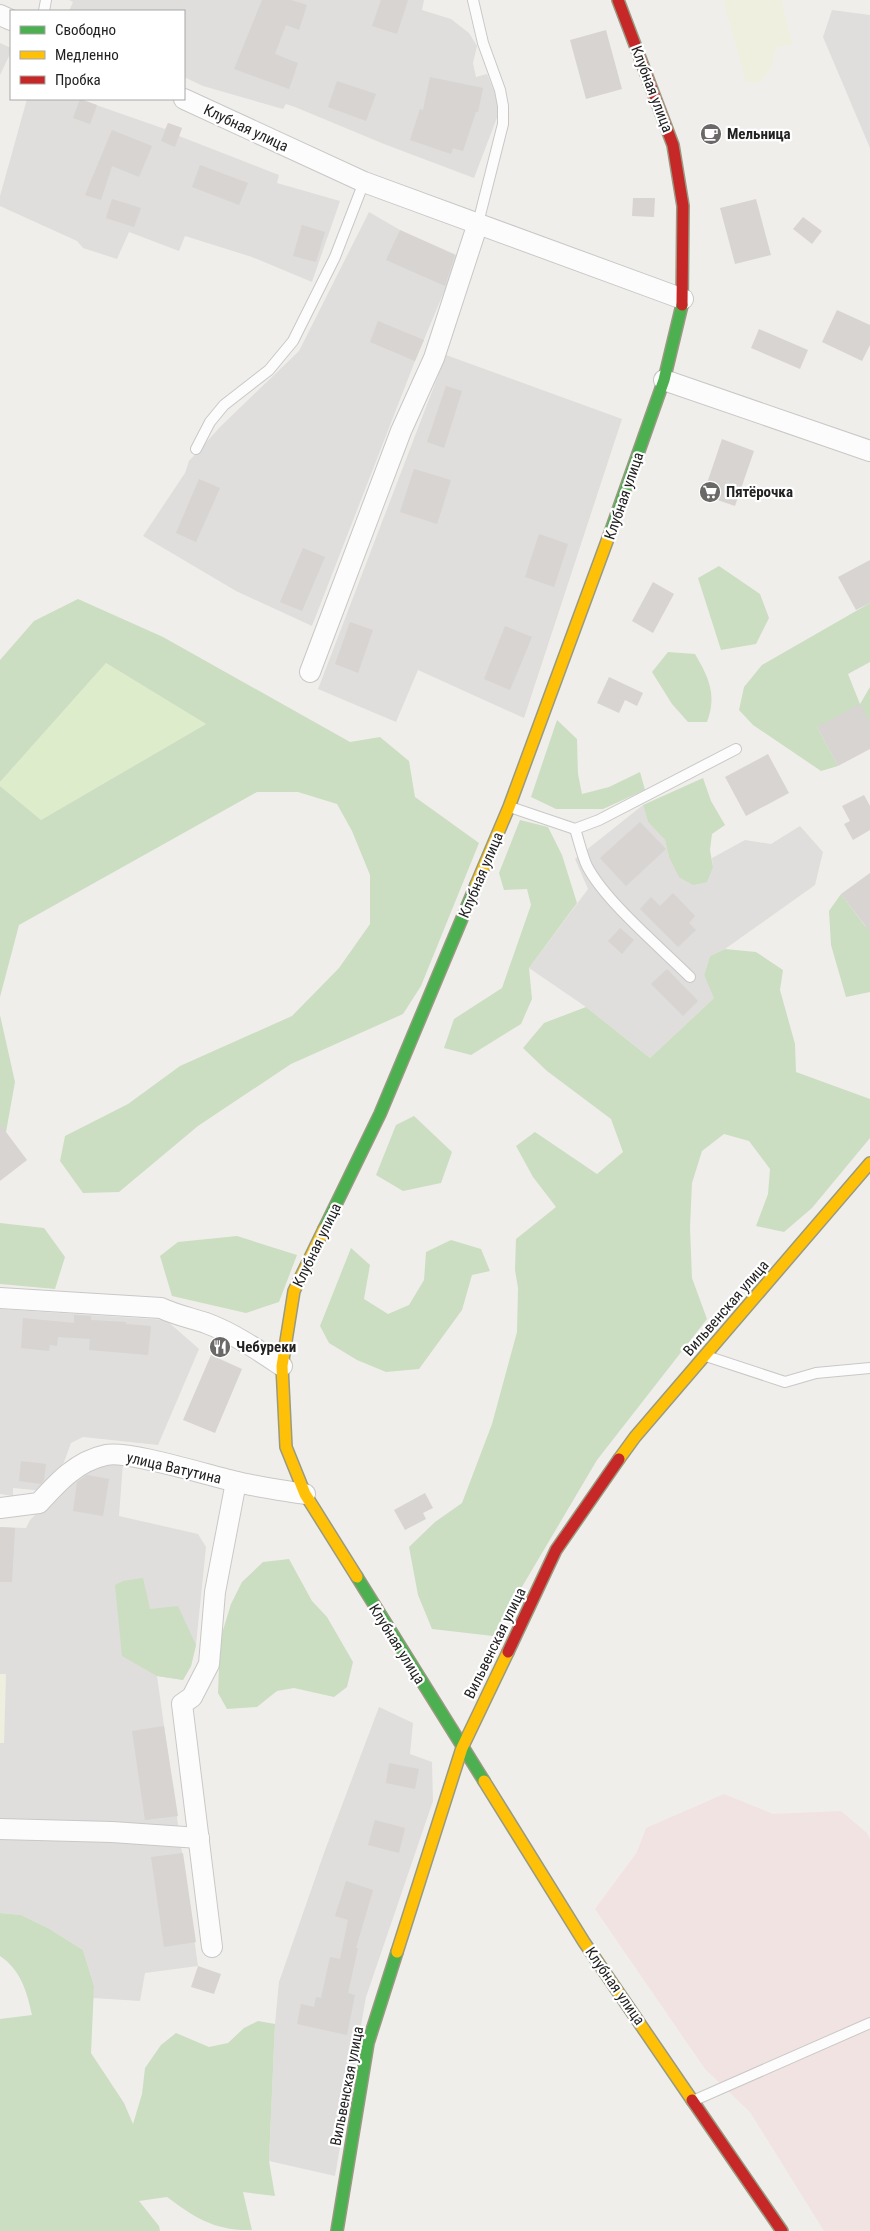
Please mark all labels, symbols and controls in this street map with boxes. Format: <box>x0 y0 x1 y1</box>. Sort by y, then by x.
legend <box>10 10 185 100</box>
text: Свободно <box>55 21 116 39</box>
street label: Клубная улица <box>627 43 677 135</box>
text: Медленно <box>55 46 119 64</box>
text: Пробка <box>55 71 101 89</box>
street label: Клубная улица <box>201 101 291 155</box>
cafe icon: Мельница <box>699 122 723 146</box>
place label: Мельница <box>727 125 791 143</box>
street label: Клубная улица <box>601 450 647 542</box>
supermarket icon: Пятёрочка <box>698 480 722 504</box>
place label: Пятёрочка <box>726 483 793 501</box>
street label: Клубная улица <box>455 829 507 921</box>
street label: Клубная улица <box>289 1200 345 1290</box>
street label: Вильвенская улица <box>679 1256 773 1360</box>
restaurant icon: Чебуреки <box>208 1335 232 1359</box>
place label: Чебуреки <box>236 1338 296 1356</box>
street label: улица Ватутина <box>125 1448 223 1488</box>
street label: Вильвенская улица <box>460 1585 530 1701</box>
street label: Клубная улица <box>365 1601 429 1687</box>
street label: Клубная улица <box>581 1943 649 2029</box>
street label: Вильвенская улица <box>327 2025 367 2147</box>

